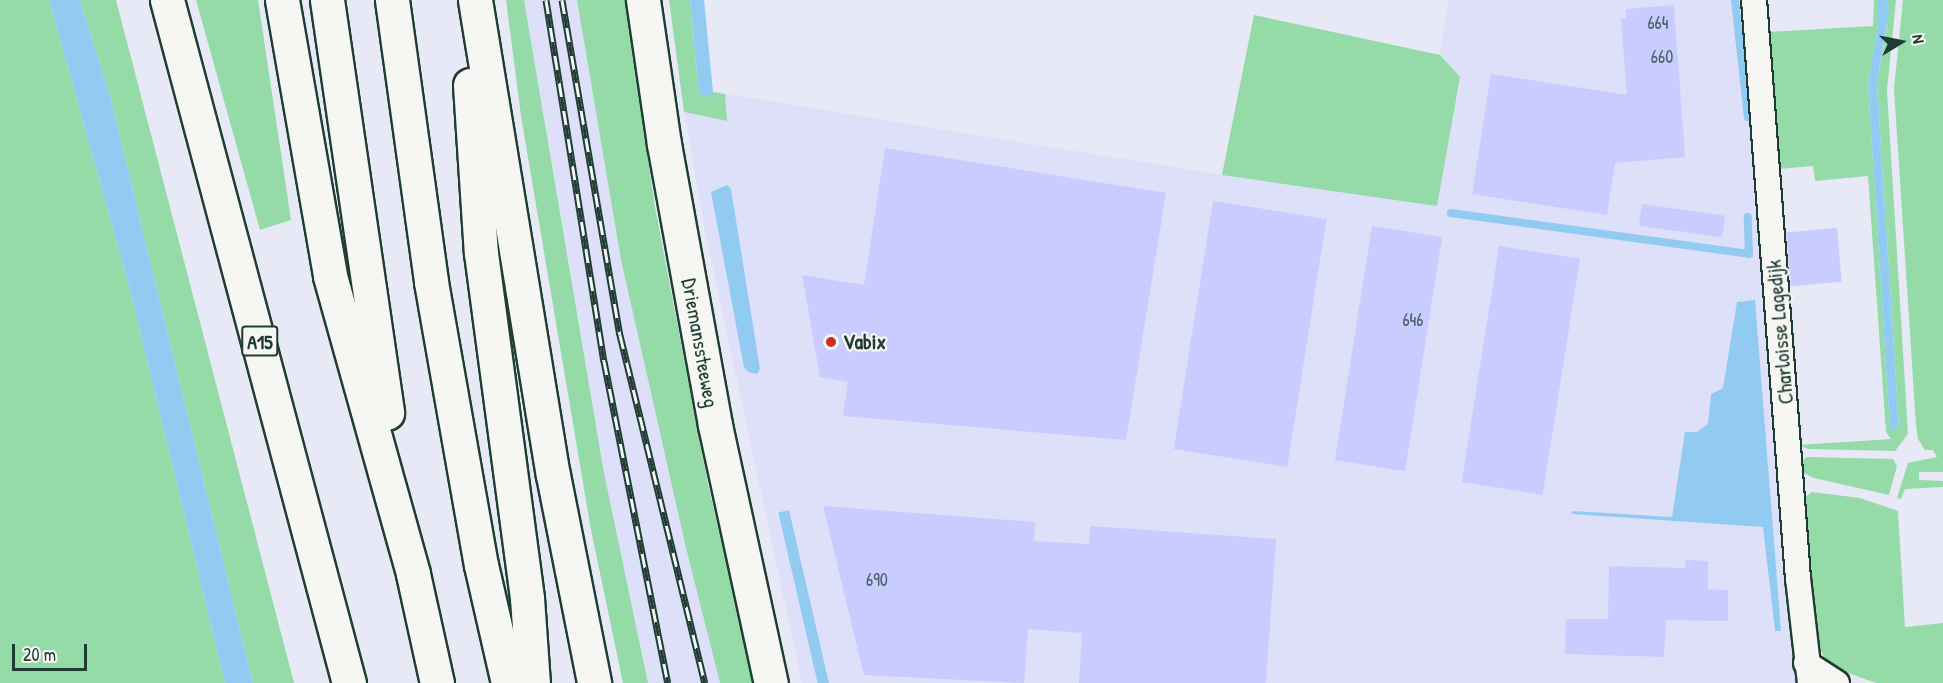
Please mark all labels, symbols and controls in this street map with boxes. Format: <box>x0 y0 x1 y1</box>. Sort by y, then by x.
house number: 664 <box>1647 12 1669 34</box>
north arrow <box>1871 12 1931 72</box>
text: N <box>1907 33 1930 45</box>
house number: 660 <box>1651 46 1673 68</box>
street label: Charloisse Lagedijk <box>1761 259 1799 405</box>
street label: Driemanssteeweg <box>676 276 724 410</box>
house number: 646 <box>1402 309 1424 331</box>
road number: A15 <box>240 324 280 358</box>
place label: Vabix <box>843 329 886 355</box>
marker: Vabix <box>824 335 838 349</box>
house number: 690 <box>866 569 888 591</box>
scale bar <box>15 632 90 670</box>
text: 20 m <box>23 642 56 667</box>

